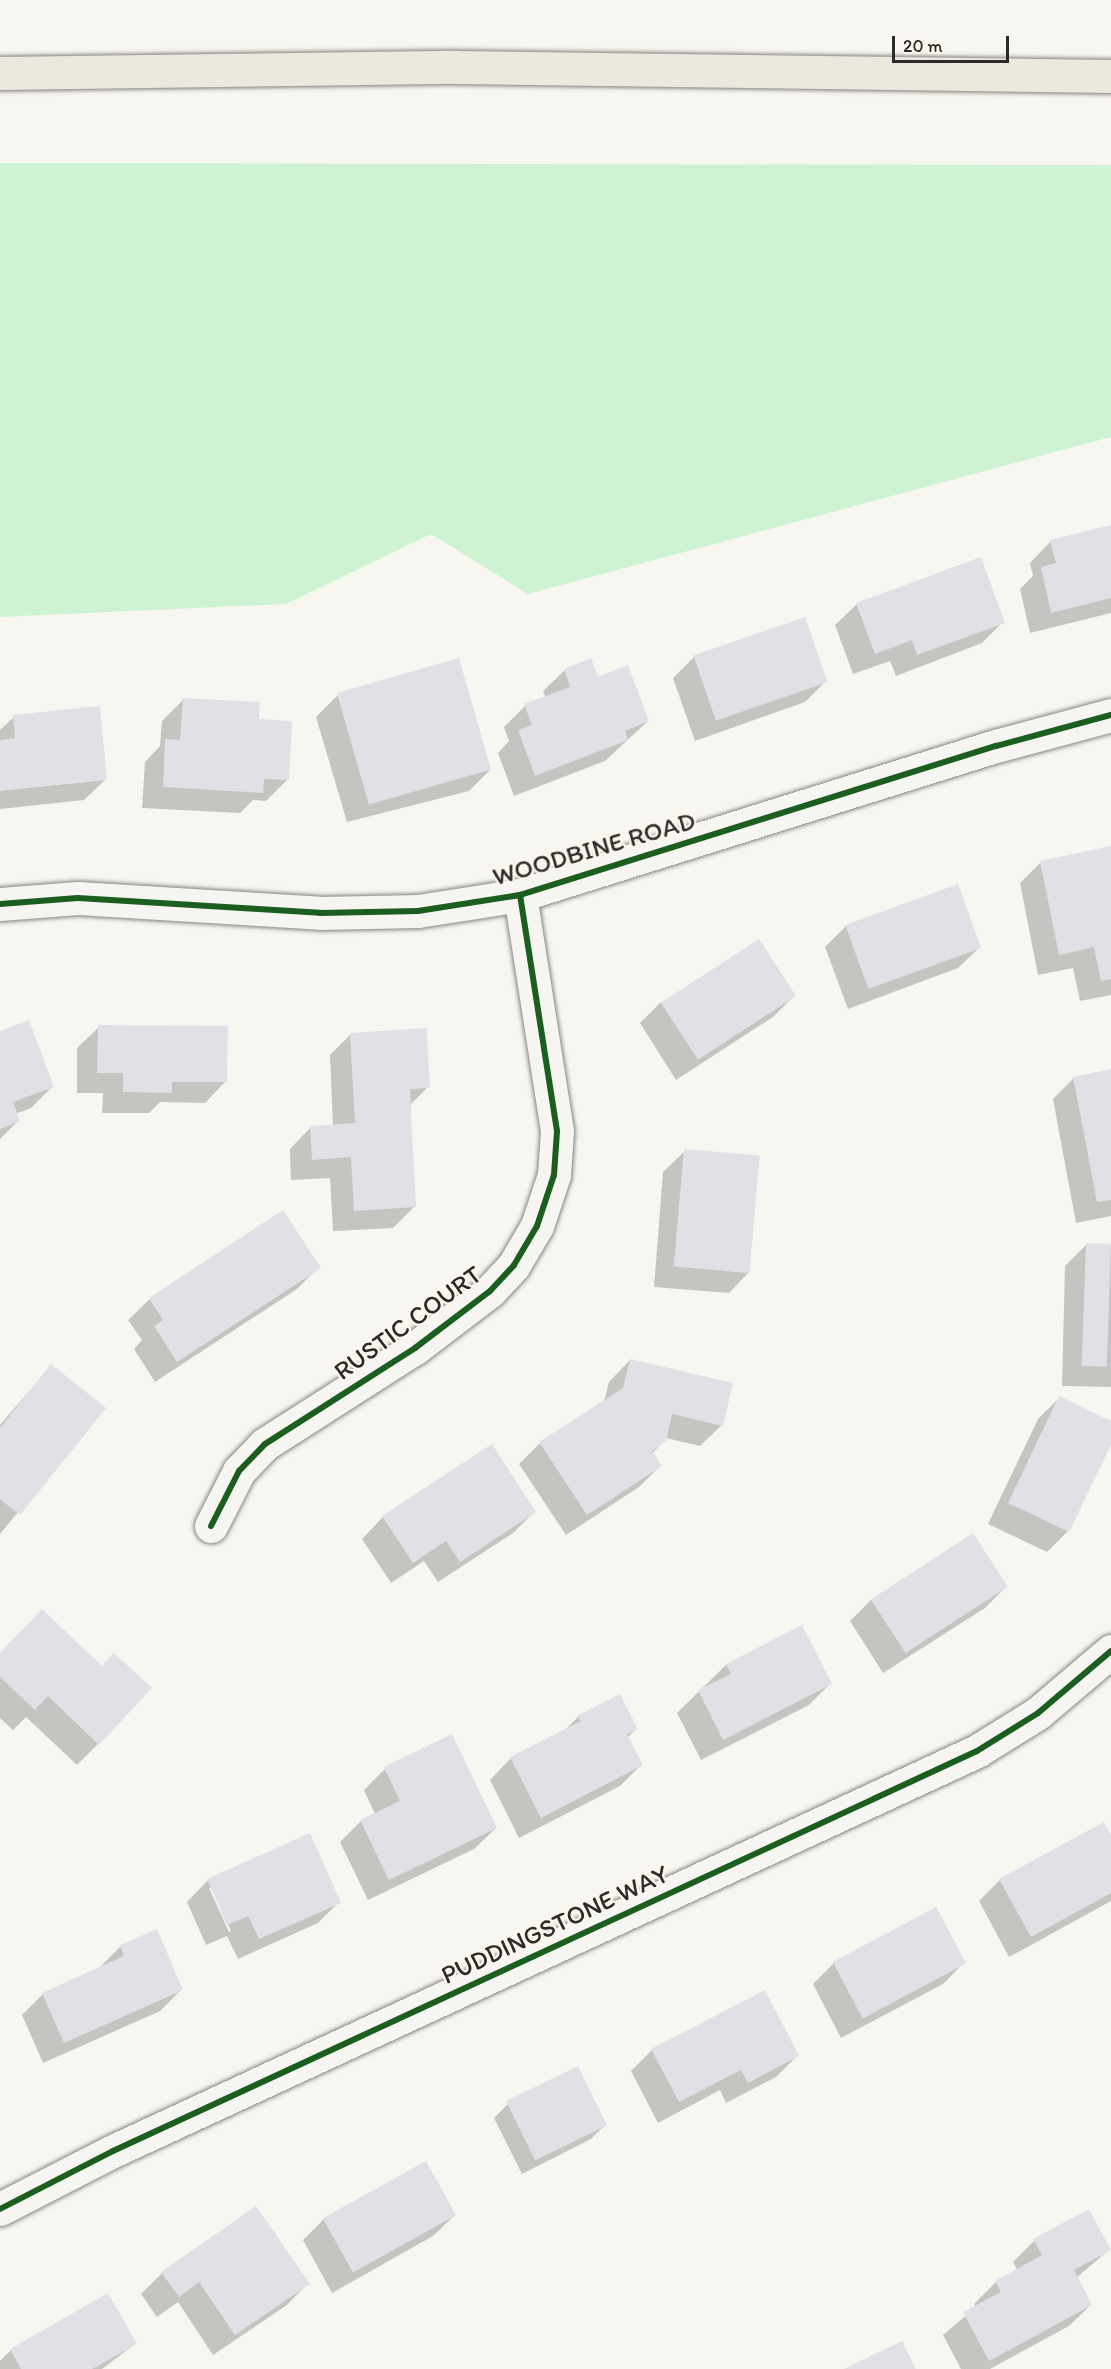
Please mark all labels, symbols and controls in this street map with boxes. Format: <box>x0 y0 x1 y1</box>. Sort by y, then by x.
scale bar <box>895 24 1012 62</box>
text: 20 m <box>903 35 943 57</box>
street label: WOODBINE ROAD <box>490 805 698 893</box>
street label: RUSTIC COURT <box>328 1259 488 1387</box>
street label: PUDDINGSTONE WAY <box>436 1859 674 1991</box>

